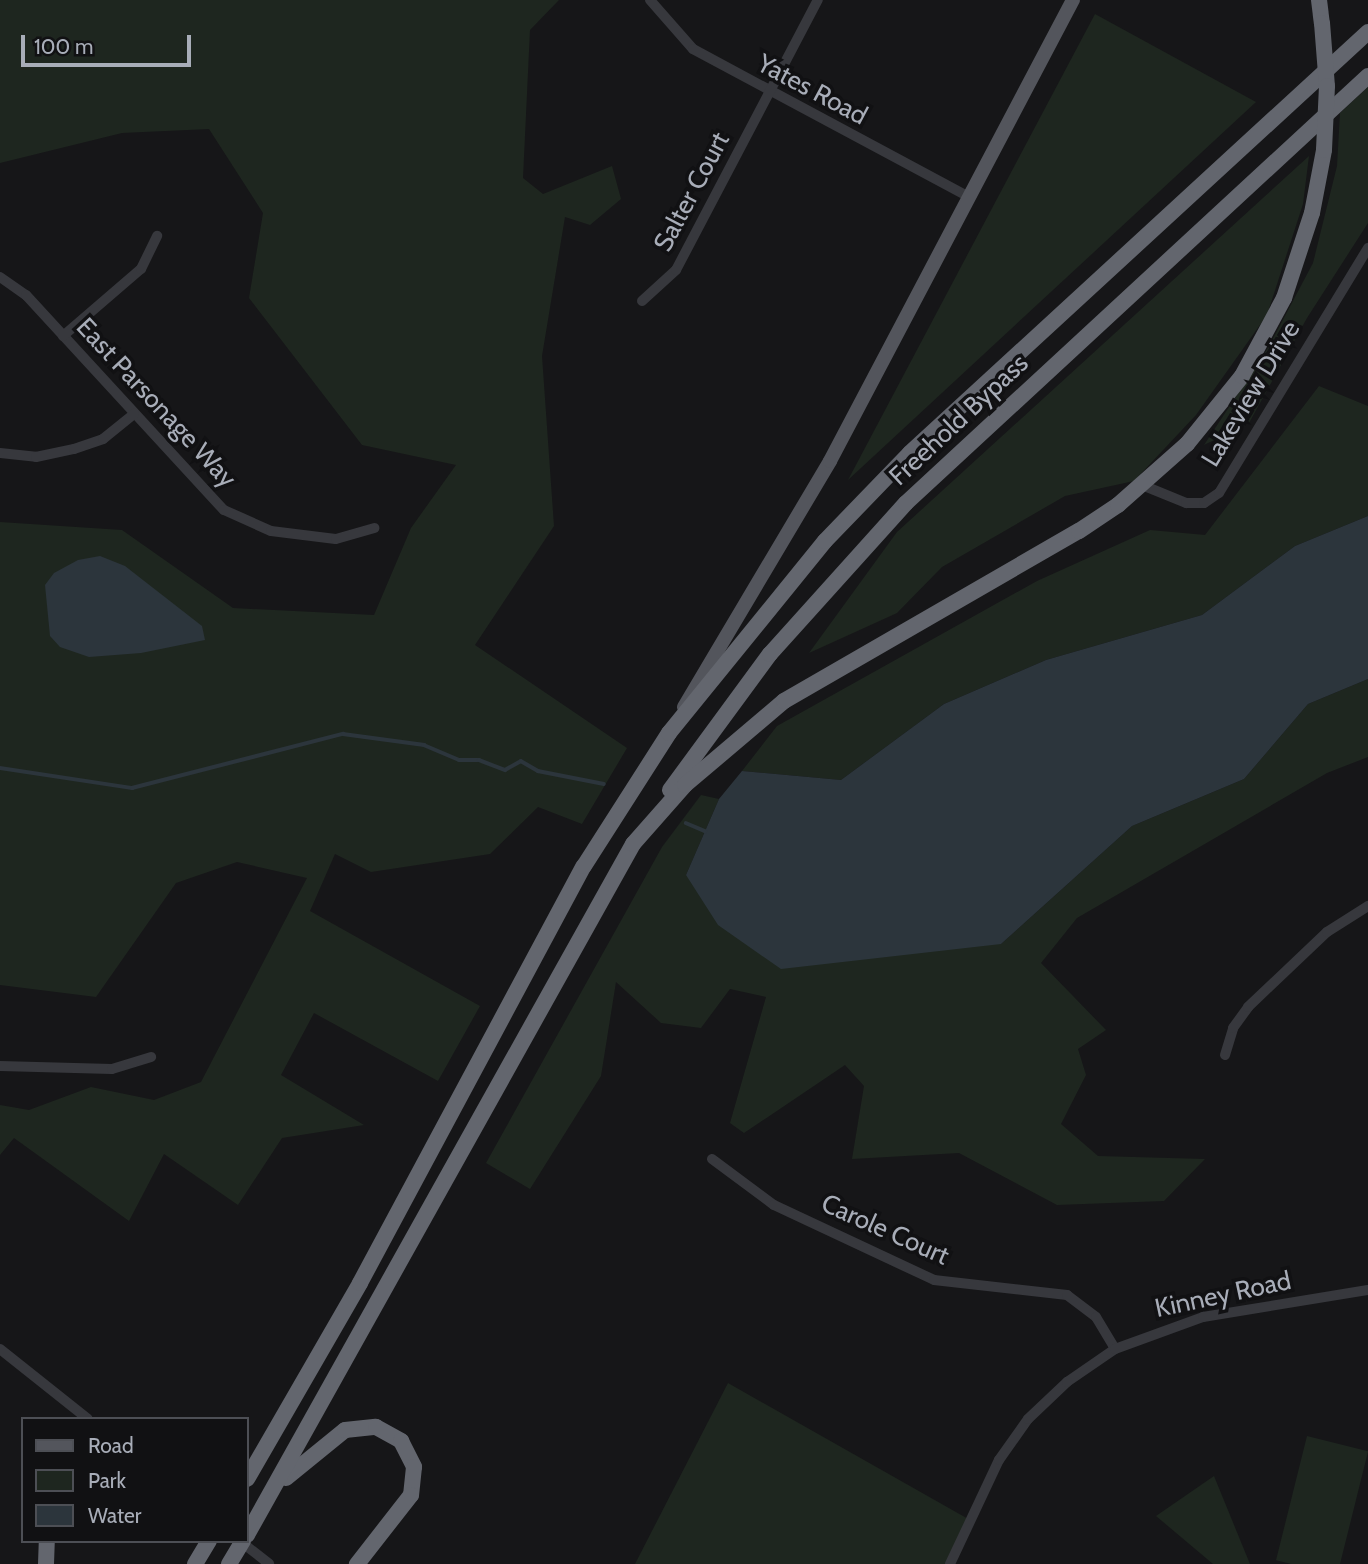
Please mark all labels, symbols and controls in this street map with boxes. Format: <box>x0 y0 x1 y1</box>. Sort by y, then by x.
scale bar <box>24 21 194 65</box>
text: 100 m <box>34 34 93 59</box>
street label: Yates Road <box>752 48 872 132</box>
street label: Salter Court <box>648 127 736 257</box>
street label: East Parsonage Way <box>69 312 243 494</box>
street label: Lakeview Drive <box>1195 315 1307 473</box>
street label: Freehold Bypass <box>883 348 1035 492</box>
street label: Carole Court <box>816 1188 954 1272</box>
street label: Kinney Road <box>1152 1265 1294 1325</box>
legend <box>21 1417 248 1543</box>
text: Road <box>88 1433 134 1458</box>
text: Park <box>88 1468 126 1493</box>
text: Water <box>88 1503 141 1528</box>

